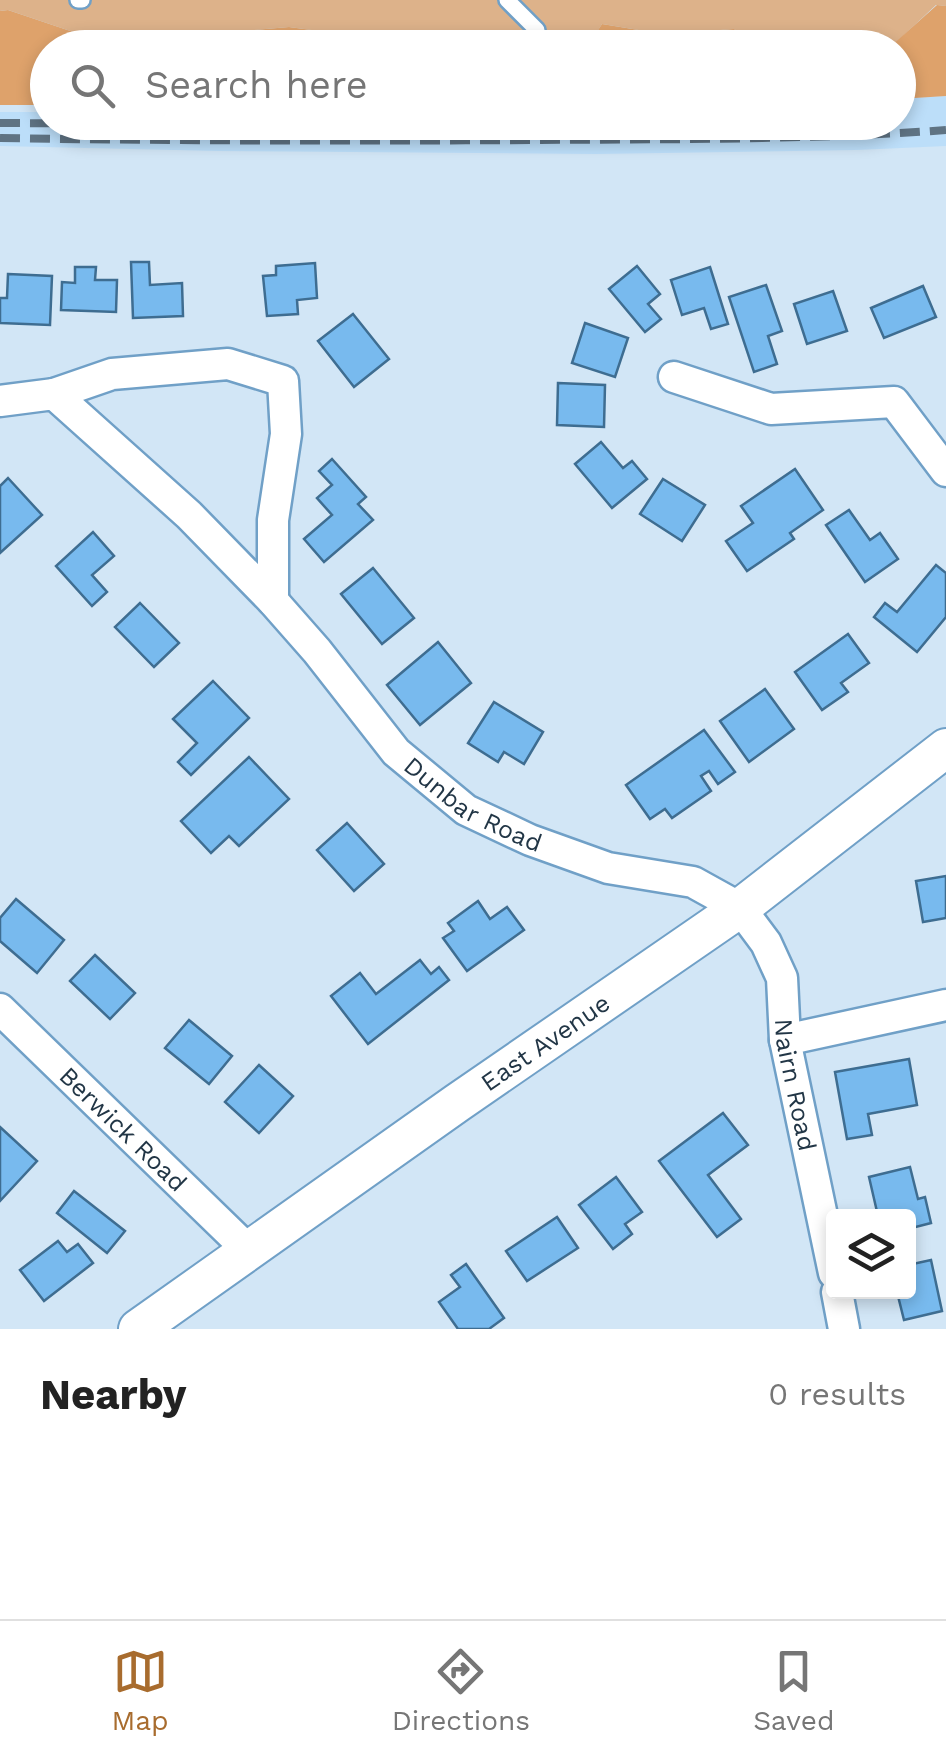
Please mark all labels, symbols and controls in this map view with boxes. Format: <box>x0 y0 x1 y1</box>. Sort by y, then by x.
search box <box>30 30 916 140</box>
icon: search <box>65 58 120 113</box>
text: Search here <box>145 63 368 107</box>
street label: Dunbar Road <box>398 751 546 858</box>
street label: East Avenue <box>475 988 615 1097</box>
street label: Nairn Road <box>769 1018 822 1153</box>
street label: Berwick Road <box>54 1061 193 1197</box>
map controls <box>826 1209 916 1299</box>
button: layers <box>826 1209 916 1299</box>
text: Nearby <box>40 1370 187 1419</box>
text: 0 results <box>768 1375 906 1413</box>
tab: Map <box>112 1644 169 1737</box>
tab: Directions <box>392 1644 530 1737</box>
tab: Saved <box>753 1644 834 1737</box>

